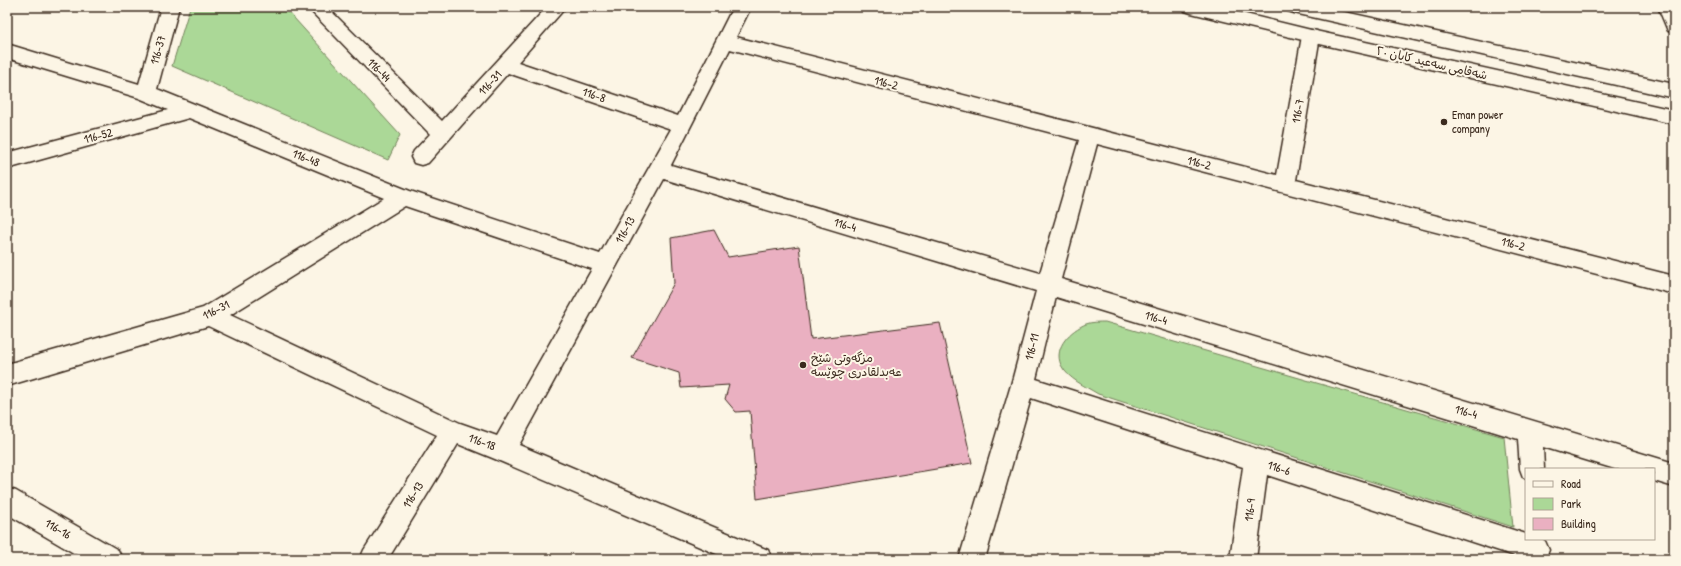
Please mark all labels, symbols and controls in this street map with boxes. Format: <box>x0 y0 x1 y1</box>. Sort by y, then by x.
street label: 116-37 <box>145 33 170 66</box>
street label: شەقامی سەعید کابان ٢٠ <box>1375 41 1489 84</box>
street label: 116-44 <box>364 54 395 86</box>
street label: 116-31 <box>474 67 505 99</box>
street label: 116-2 <box>872 71 900 94</box>
street label: 116-8 <box>580 83 608 106</box>
street label: 116-7 <box>1287 97 1308 124</box>
place label: Eman power company <box>1452 106 1504 137</box>
marker: Eman power company <box>1439 117 1449 127</box>
street label: 116-52 <box>82 123 114 147</box>
street label: 116-48 <box>290 144 322 171</box>
street label: 116-2 <box>1185 151 1213 174</box>
street label: 116-13 <box>610 213 639 246</box>
street label: 116-4 <box>832 213 859 236</box>
street label: 116-2 <box>1499 232 1527 255</box>
street label: 116-31 <box>199 296 232 324</box>
street label: 116-4 <box>1143 306 1170 329</box>
street label: 116-11 <box>1020 332 1043 362</box>
place label: مزگەوتی شێخ عەبدلقادری چوێسە <box>811 349 902 380</box>
marker: مزگەوتی شێخ عەبدلقادری چوێسە <box>798 360 808 370</box>
street label: 116-4 <box>1453 400 1480 423</box>
street label: 116-18 <box>466 429 498 454</box>
street label: 116-6 <box>1266 456 1293 479</box>
legend <box>1525 468 1655 540</box>
text: Road <box>1561 475 1581 492</box>
street label: 116-13 <box>398 478 427 511</box>
text: Park <box>1561 495 1581 512</box>
street label: 116-9 <box>1240 497 1259 522</box>
street label: 116-16 <box>42 514 75 543</box>
text: Building <box>1561 515 1596 532</box>

